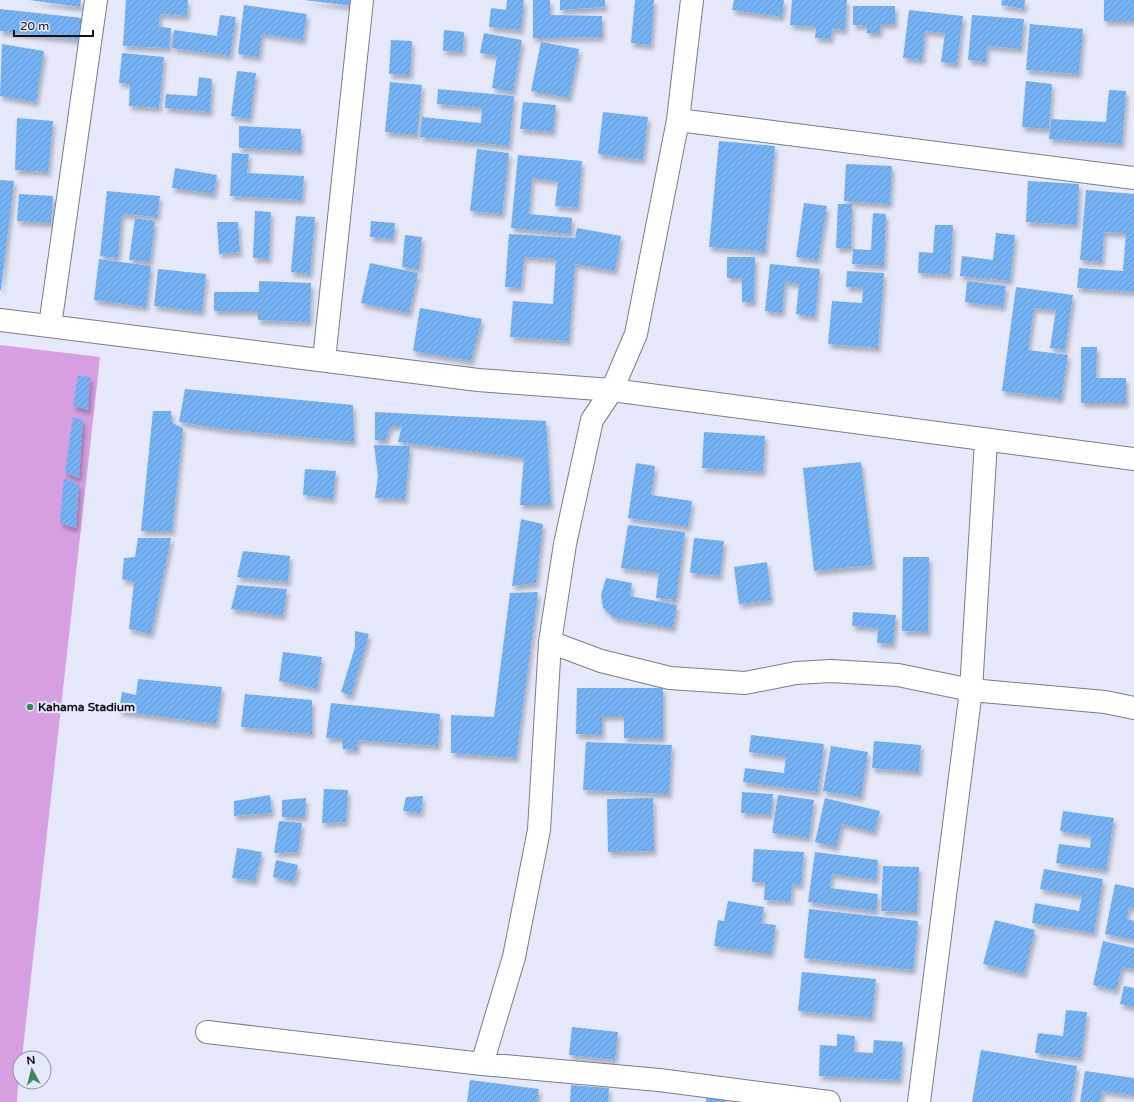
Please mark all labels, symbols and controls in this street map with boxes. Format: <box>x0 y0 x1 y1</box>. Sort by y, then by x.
scale bar <box>14 12 93 38</box>
text: 20 m <box>20 19 49 33</box>
place label: Kahama Stadium <box>38 700 135 714</box>
marker: Kahama Stadium <box>25 702 35 712</box>
north arrow <box>12 1050 52 1090</box>
text: N <box>26 1054 36 1068</box>

